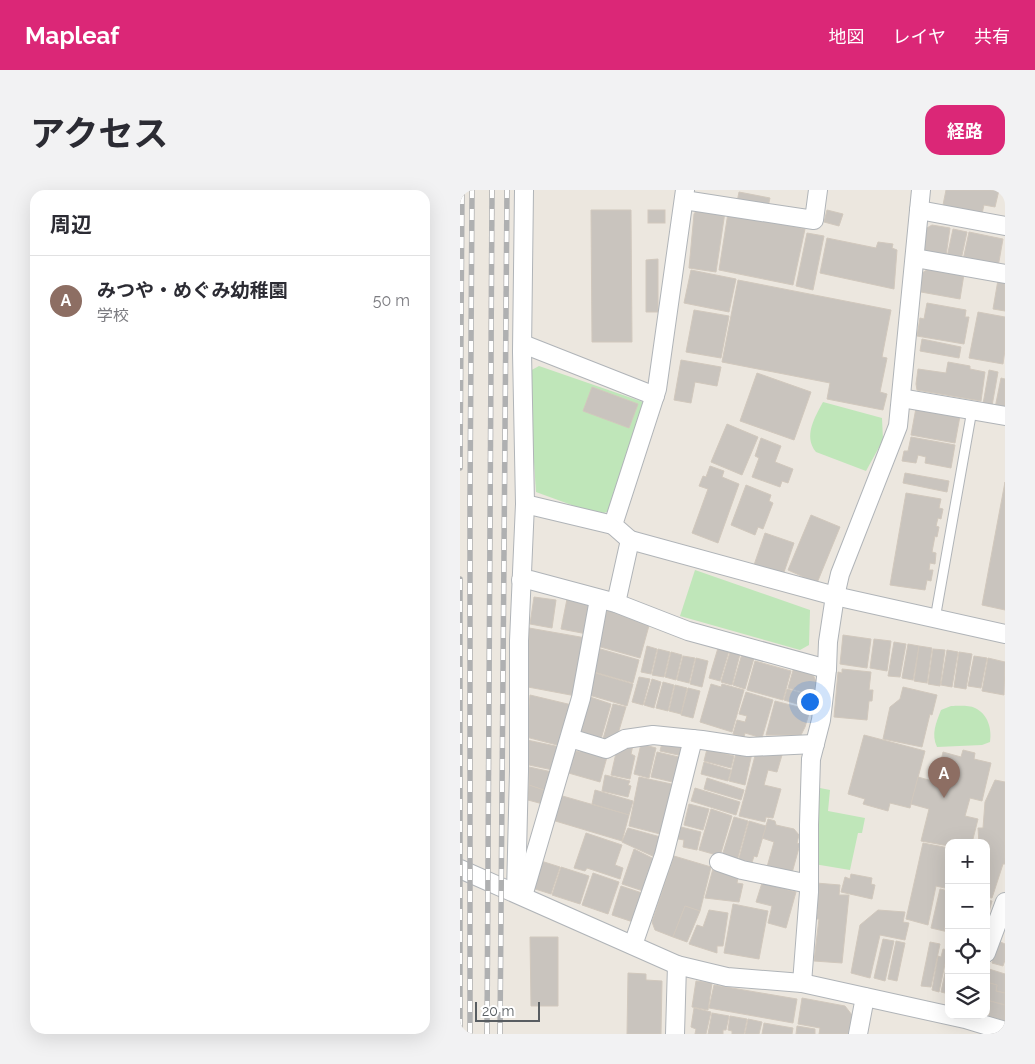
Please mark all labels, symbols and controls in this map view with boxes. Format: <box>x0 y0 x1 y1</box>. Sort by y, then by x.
text: Mapleaf <box>25 21 119 50</box>
text: 地図 <box>829 26 865 47</box>
text: レイヤ <box>893 26 946 47</box>
text: 共有 <box>974 26 1010 47</box>
button: 経路 <box>925 105 1005 155</box>
text: アクセス <box>30 113 168 154</box>
text: 周辺 <box>50 212 92 237</box>
text: みつや・めぐみ幼稚園 <box>97 279 288 301</box>
text: A <box>61 291 71 310</box>
text: 50 m <box>373 291 410 310</box>
text: 学校 <box>97 306 129 325</box>
your location <box>797 689 823 715</box>
pin: A <box>928 757 960 798</box>
map controls <box>945 839 990 1019</box>
button: + <box>945 839 990 884</box>
button: − <box>945 884 990 929</box>
button: locate <box>945 929 990 974</box>
button: layers <box>945 974 990 1019</box>
scale bar <box>475 999 540 1022</box>
text: 20 m <box>482 1003 514 1019</box>

